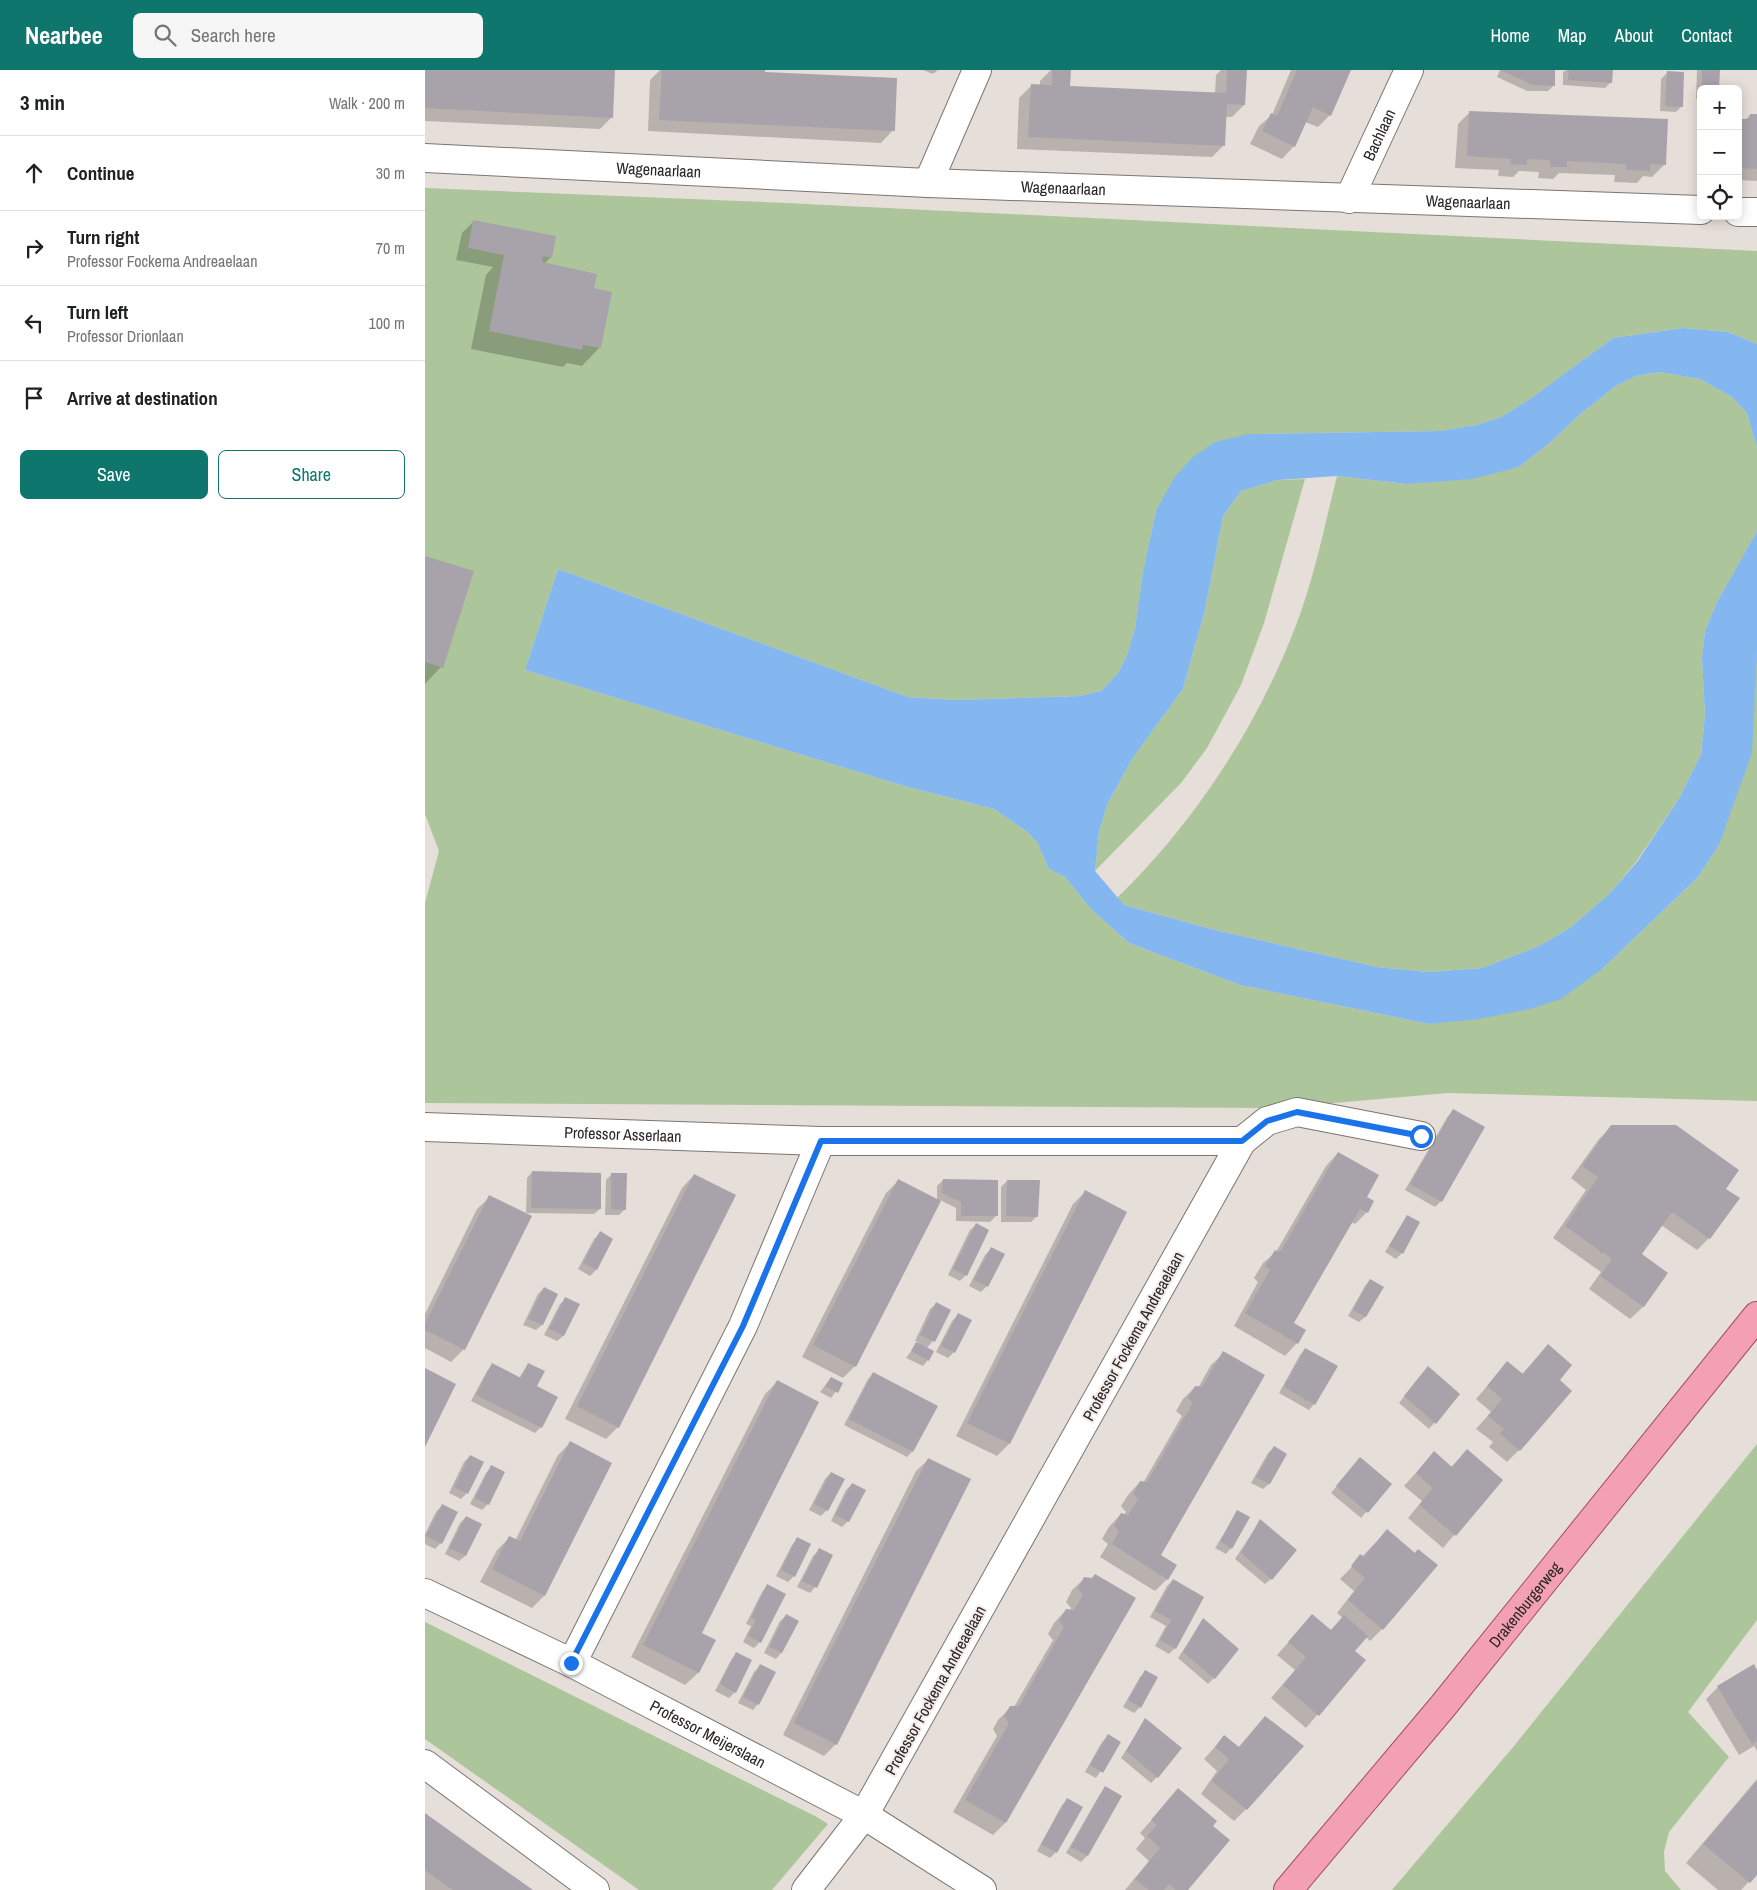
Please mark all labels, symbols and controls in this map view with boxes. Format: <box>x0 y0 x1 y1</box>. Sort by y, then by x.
search box <box>133 13 483 58</box>
text: Nearbee <box>25 19 103 51</box>
icon: search <box>151 21 179 49</box>
text: Search here <box>191 22 276 48</box>
text: Home <box>1490 23 1530 48</box>
text: Map <box>1558 23 1587 48</box>
text: About <box>1615 23 1653 48</box>
text: Contact <box>1681 23 1732 48</box>
map controls <box>1697 85 1742 220</box>
button: + <box>1697 85 1742 130</box>
text: 3 min <box>20 88 65 117</box>
text: Walk · 200 m <box>329 92 405 114</box>
street label: Bachlaan <box>1357 105 1400 164</box>
button: − <box>1697 130 1742 175</box>
street label: Wagenaarlaan <box>616 157 702 183</box>
icon: ahead <box>20 159 48 187</box>
text: Continue <box>67 160 135 186</box>
text: 30 m <box>376 162 405 184</box>
street label: Wagenaarlaan <box>1021 175 1106 200</box>
button: locate <box>1697 175 1742 220</box>
street label: Wagenaarlaan <box>1425 189 1511 214</box>
text: Turn right <box>67 224 139 250</box>
icon: right <box>20 234 48 262</box>
text: 70 m <box>376 237 405 259</box>
text: Professor Fockema Andreaelaan <box>67 250 257 272</box>
text: Turn left <box>67 299 128 325</box>
icon: left <box>20 309 48 337</box>
text: 100 m <box>369 312 405 334</box>
text: Professor Drionlaan <box>67 325 184 347</box>
icon: arrive <box>20 384 48 412</box>
text: Arrive at destination <box>67 385 218 411</box>
button: Save <box>20 450 208 499</box>
button: Share <box>218 450 405 499</box>
street label: Professor Asserlaan <box>564 1121 682 1147</box>
route start <box>1410 1125 1433 1148</box>
street label: Professor Fockema Andreaelaan <box>1077 1247 1189 1425</box>
street label: Drakenburgerweg <box>1484 1556 1567 1652</box>
street label: Professor Fockema Andreaelaan <box>879 1601 991 1779</box>
route end <box>560 1652 583 1675</box>
street label: Professor Meijerslaan <box>646 1694 770 1773</box>

